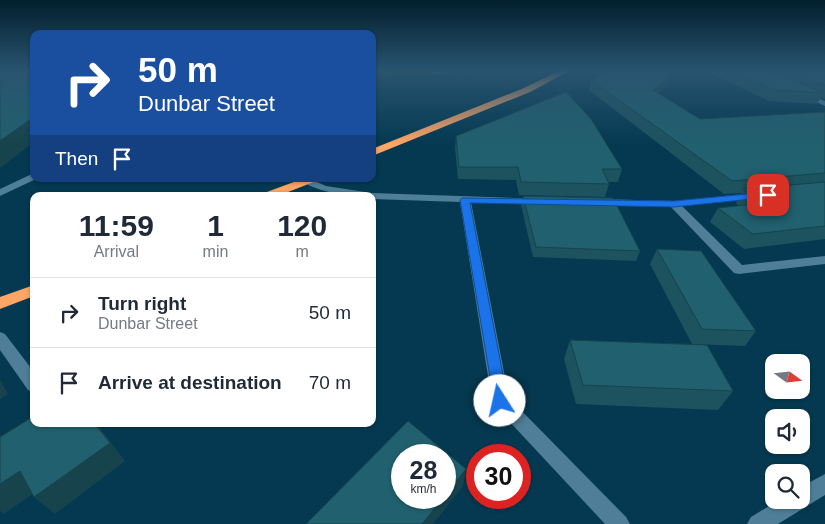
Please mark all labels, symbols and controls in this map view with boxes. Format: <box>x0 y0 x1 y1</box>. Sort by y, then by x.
icon: right <box>55 50 120 115</box>
text: 50 m <box>138 50 218 89</box>
text: Dunbar Street <box>138 91 275 116</box>
icon: arrive <box>108 145 136 173</box>
text: Then <box>55 148 98 169</box>
pin <box>747 174 789 216</box>
icon: arrive <box>754 181 782 209</box>
text: 11:59 <box>79 209 154 242</box>
text: 1 <box>207 209 224 242</box>
text: 120 <box>277 209 327 242</box>
text: Arrival <box>94 243 139 260</box>
text: min <box>203 243 228 260</box>
text: m <box>296 243 309 260</box>
text: Turn right <box>98 293 186 314</box>
icon: right <box>55 299 83 327</box>
text: 50 m <box>309 302 351 323</box>
text: Dunbar Street <box>98 315 198 332</box>
north arrow <box>765 354 810 399</box>
map controls <box>765 354 810 509</box>
icon: arrive <box>55 369 83 397</box>
text: Arrive at destination <box>98 372 282 393</box>
text: 70 m <box>309 372 351 393</box>
position arrow <box>473 374 525 426</box>
button: sound <box>765 409 810 454</box>
speed limit sign: 30 <box>466 444 531 509</box>
text: 28 <box>410 456 437 484</box>
button: search <box>765 464 810 509</box>
text: km/h <box>410 482 437 496</box>

